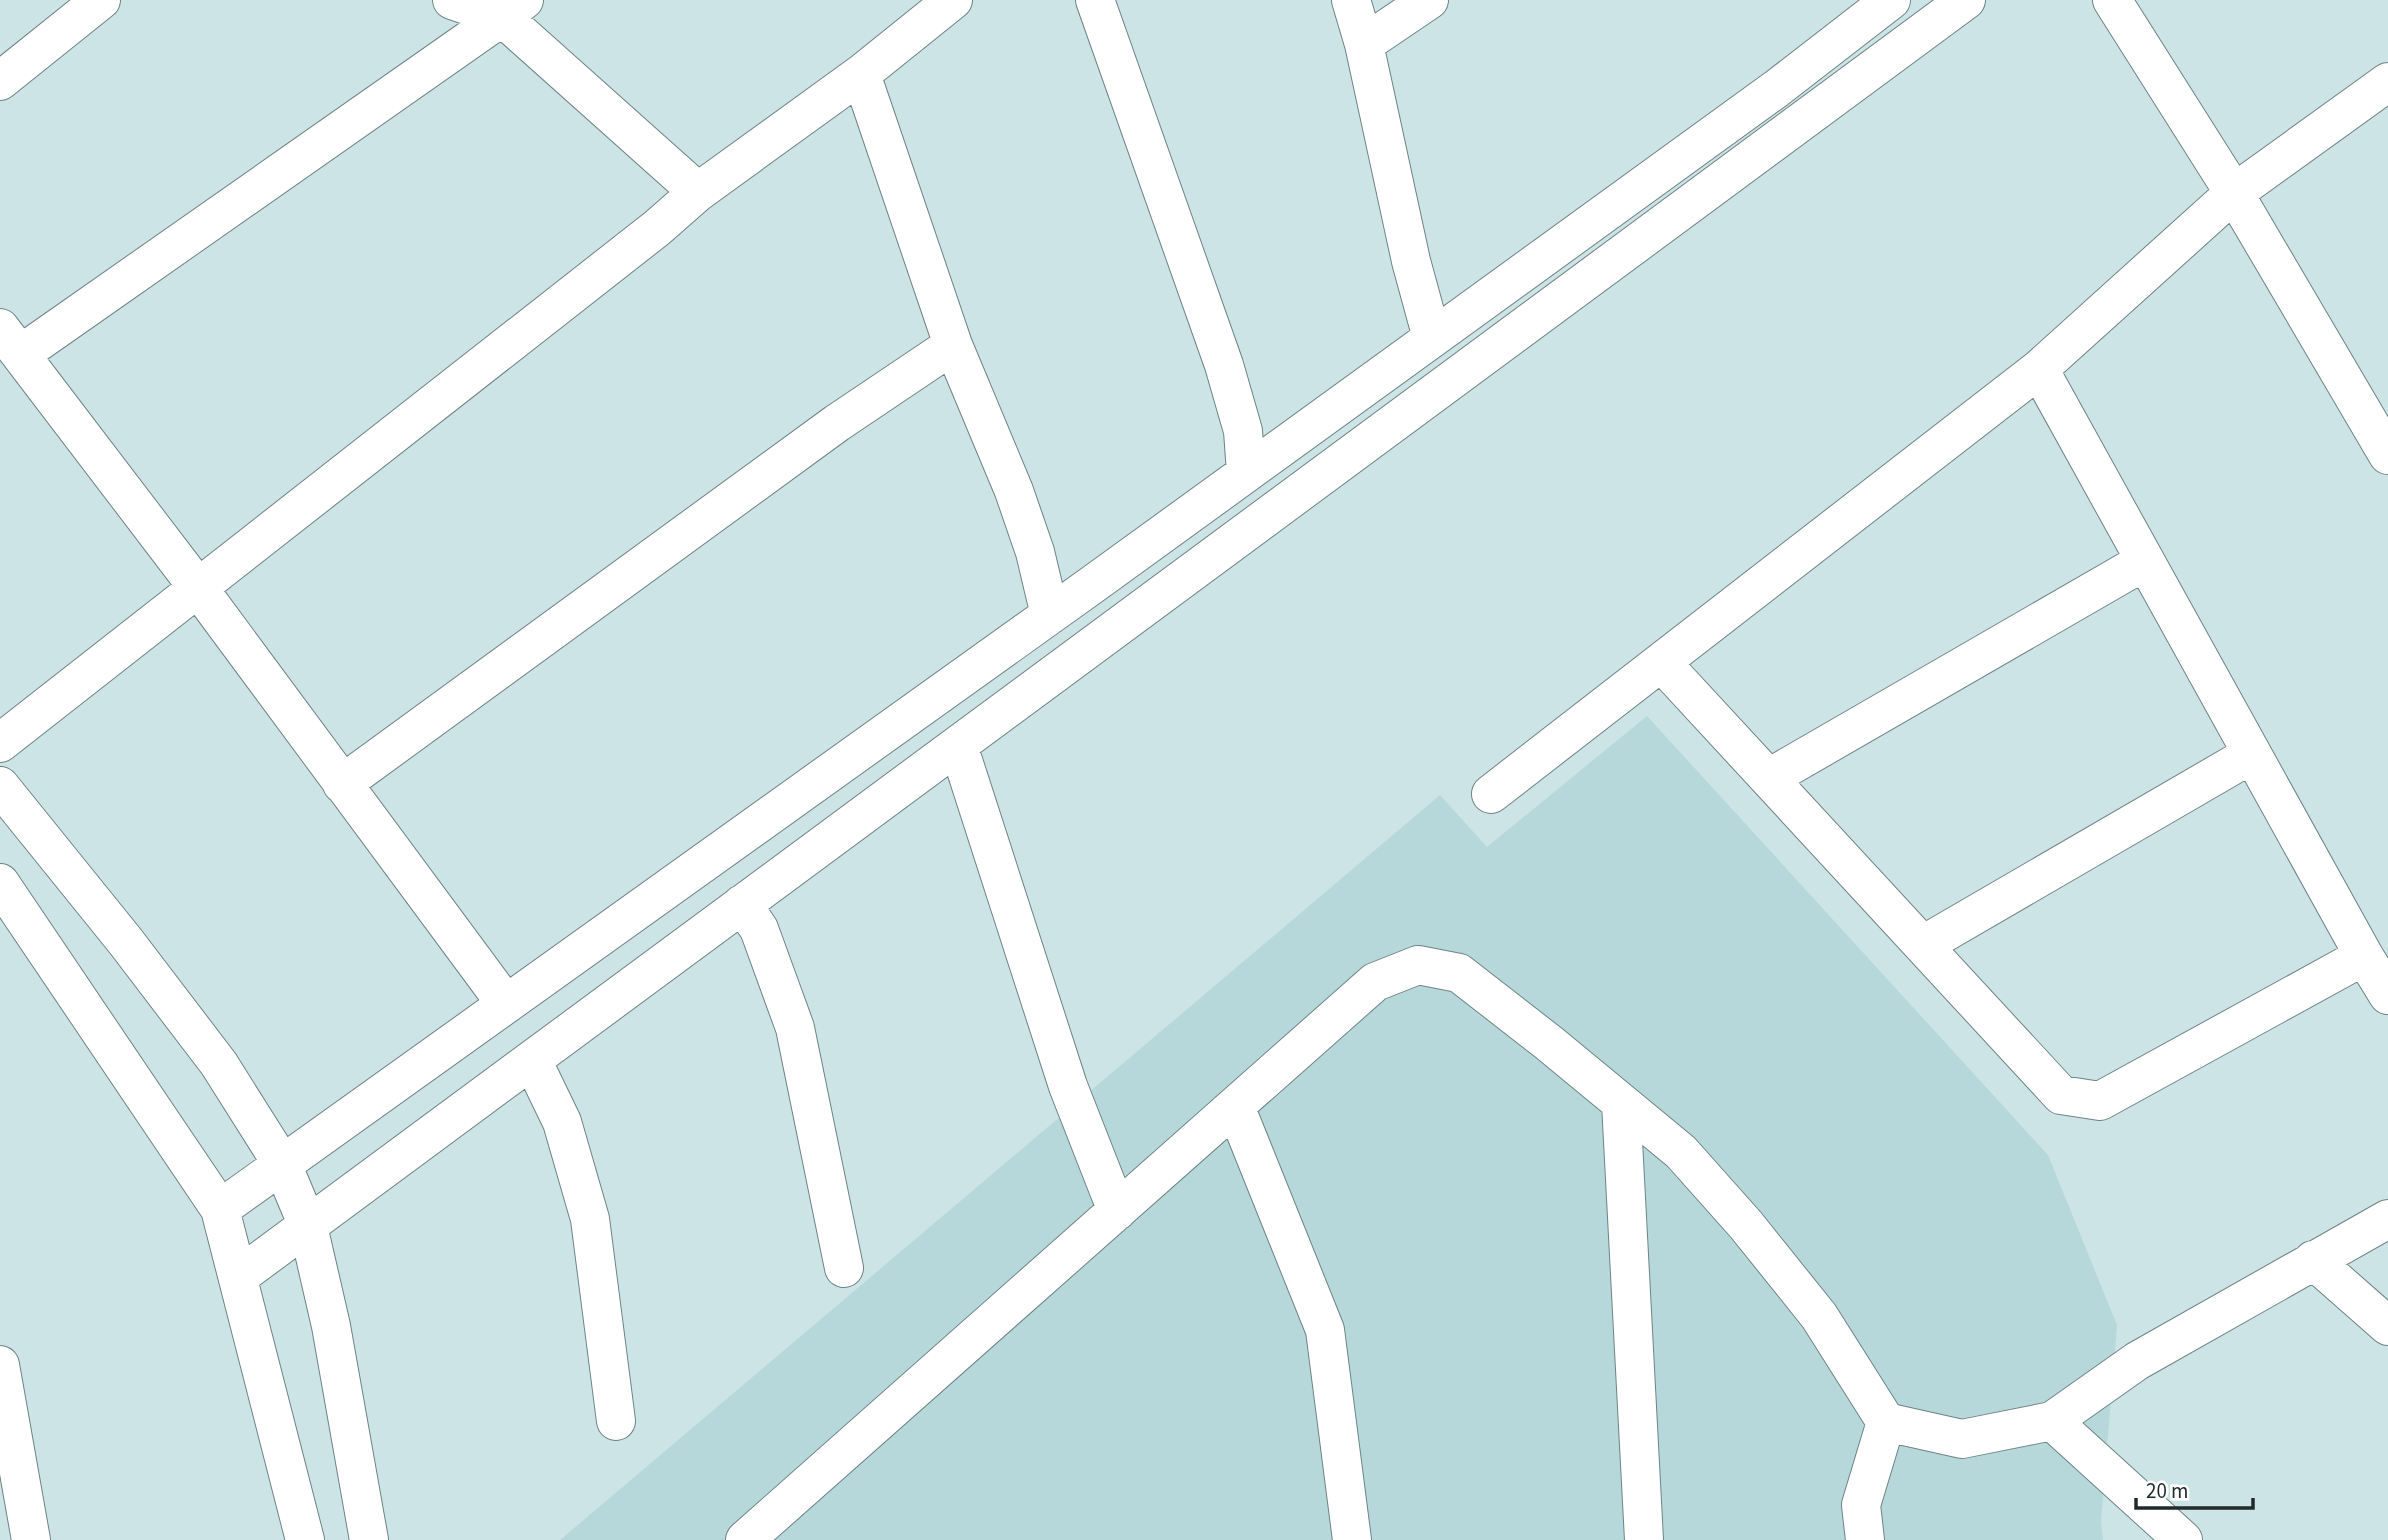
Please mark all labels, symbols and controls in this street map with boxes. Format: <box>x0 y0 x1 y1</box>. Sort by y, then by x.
scale bar <box>2136 1466 2253 1510</box>
text: 20 m <box>2146 1476 2188 1506</box>

